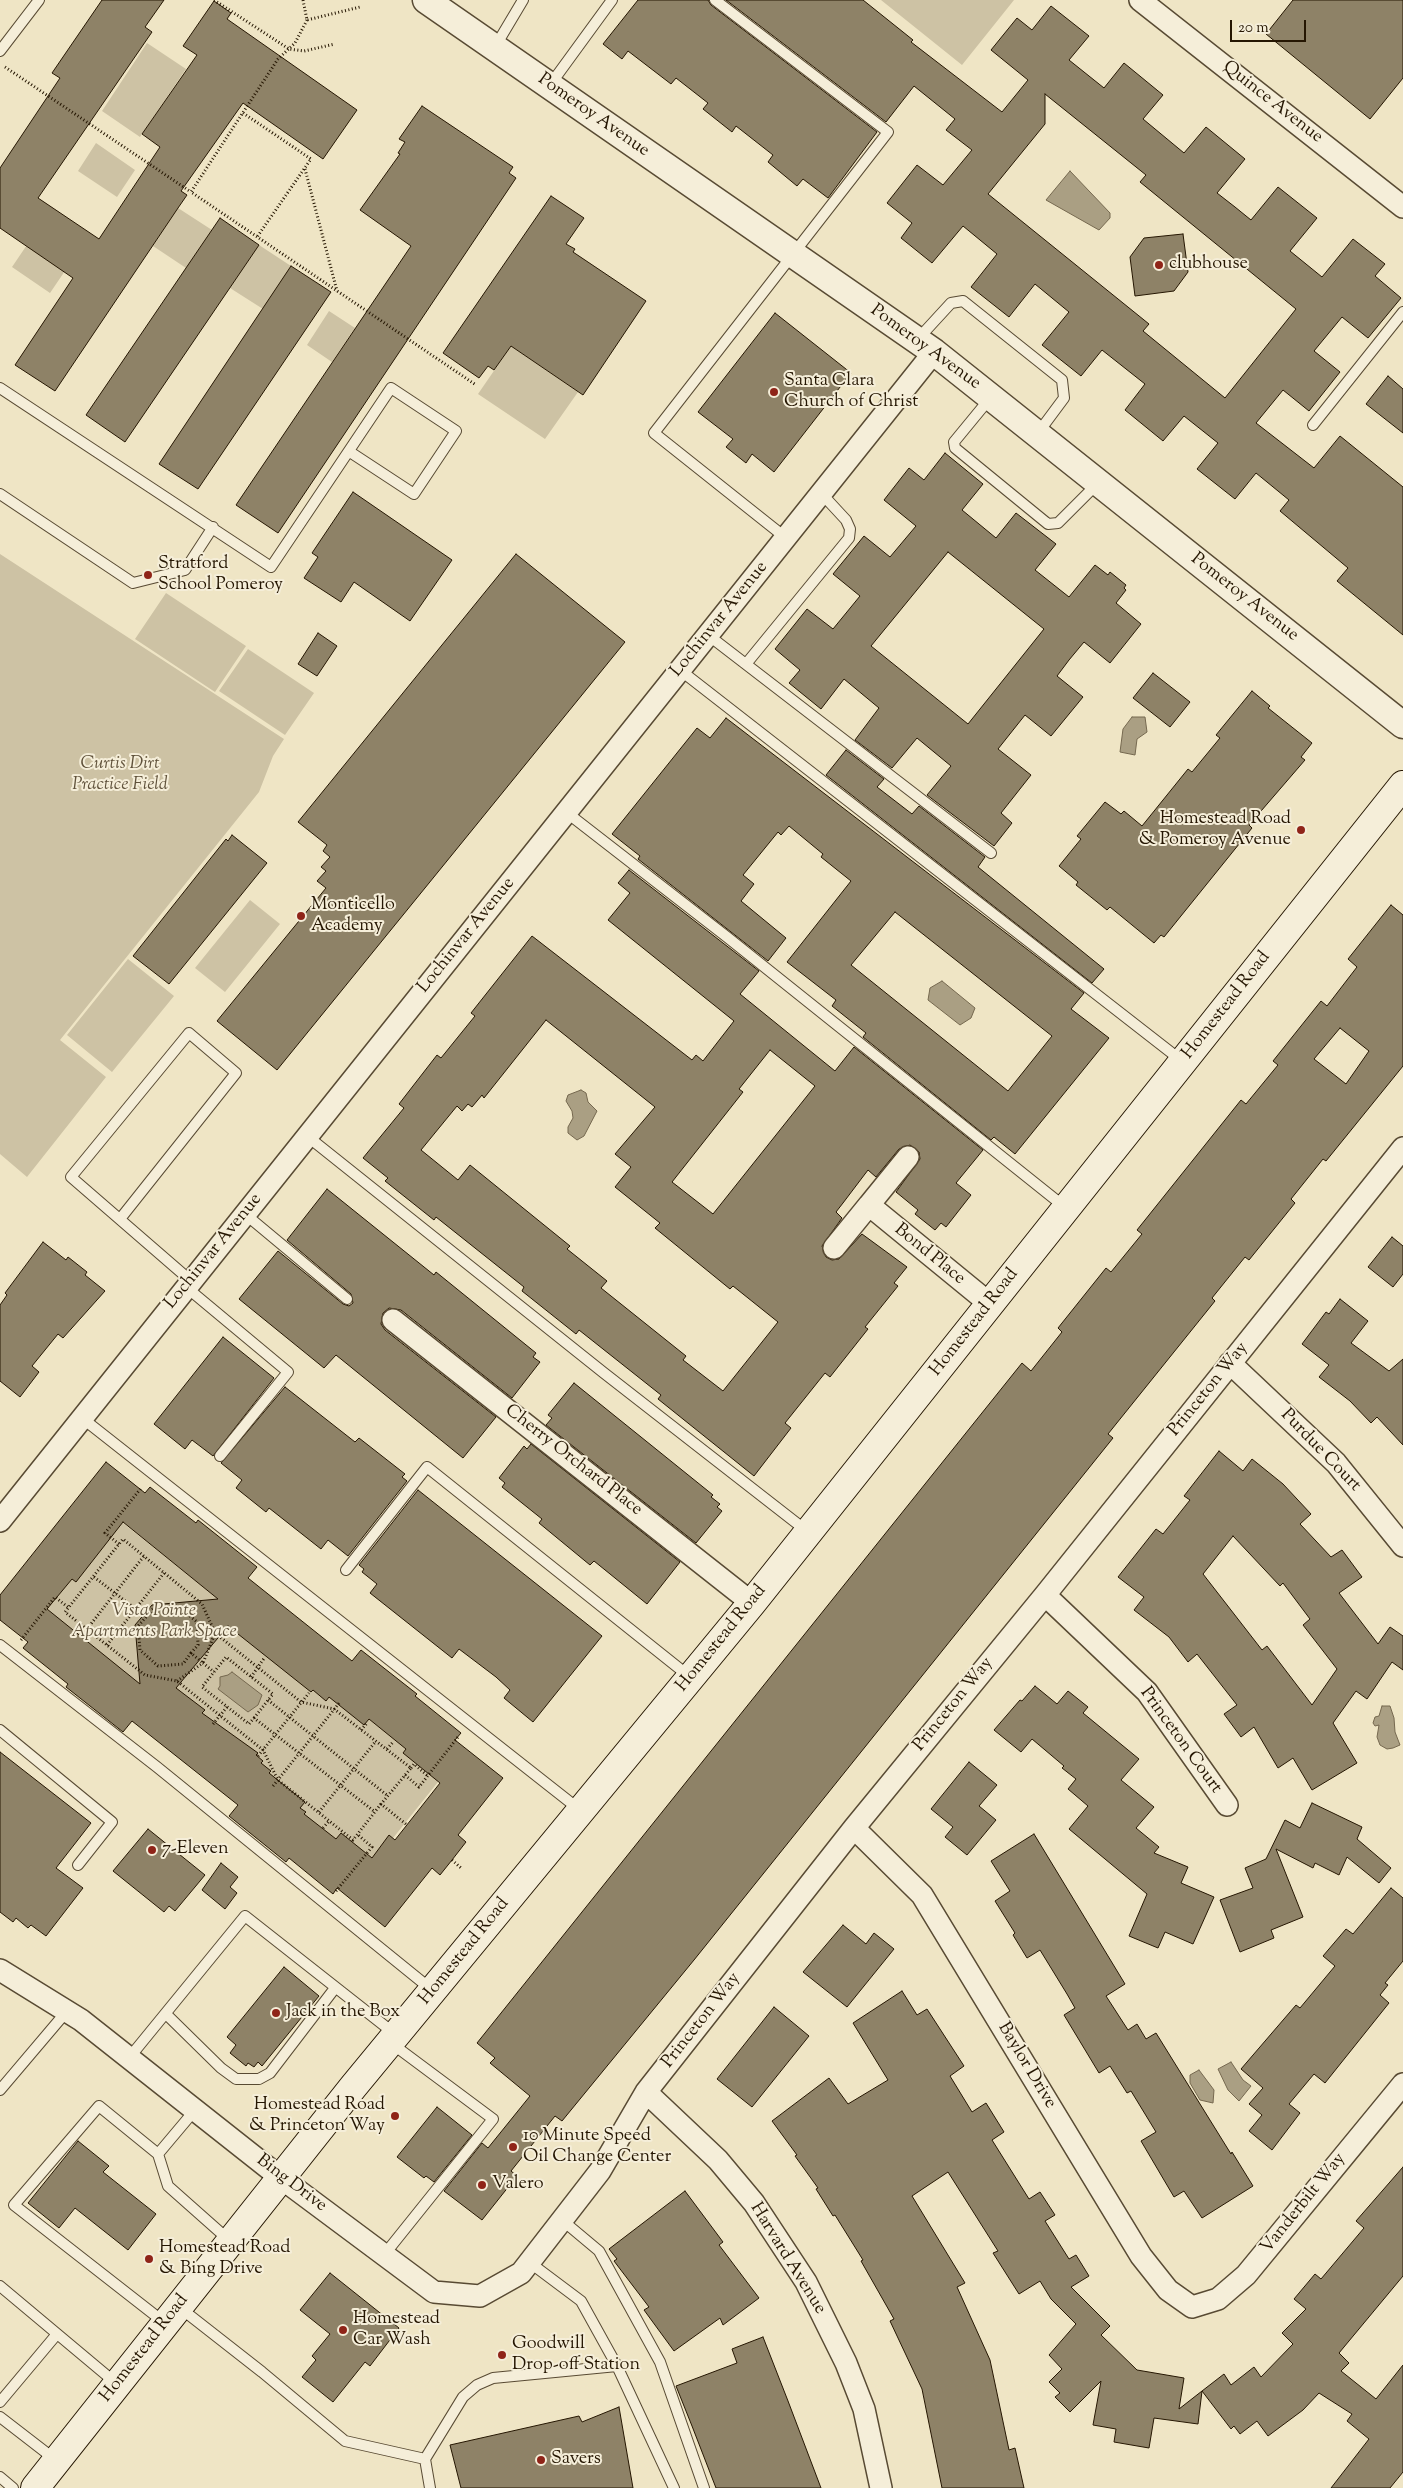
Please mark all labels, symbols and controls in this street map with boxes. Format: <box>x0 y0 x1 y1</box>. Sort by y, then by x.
scale bar <box>1233 10 1309 42</box>
text: 20 m <box>1238 18 1269 39</box>
street label: Quince Avenue <box>1217 57 1327 149</box>
street label: Pomeroy Avenue <box>533 69 653 163</box>
place label: clubhouse <box>1169 254 1248 276</box>
marker: clubhouse <box>1153 259 1165 271</box>
street label: Pomeroy Avenue <box>866 301 984 395</box>
place label: Santa Clara Church of Christ <box>784 371 918 414</box>
marker: Santa Clara Church of Christ <box>768 386 780 398</box>
street label: Pomeroy Avenue <box>1186 549 1302 647</box>
place label: Stratford School Pomeroy <box>158 554 283 596</box>
street label: Lochinvar Avenue <box>667 558 773 682</box>
marker: Stratford School Pomeroy <box>142 569 154 581</box>
park label: Curtis Dirt Practice Field <box>72 754 168 796</box>
place label: Homestead Road & Pomeroy Avenue <box>1139 809 1291 852</box>
marker: Homestead Road & Pomeroy Avenue <box>1295 824 1307 836</box>
street label: Lochinvar Avenue <box>414 874 520 998</box>
place label: Monticello Academy <box>311 895 395 938</box>
marker: Monticello Academy <box>295 910 307 922</box>
street label: Homestead Road <box>1178 948 1276 1064</box>
street label: Lochinvar Avenue <box>161 1190 267 1314</box>
street label: Bond Place <box>889 1220 969 1290</box>
street label: Homestead Road <box>926 1265 1024 1381</box>
street label: Princeton Way <box>1164 1338 1254 1442</box>
street label: Cherry Orchard Place <box>500 1401 646 1521</box>
street label: Purdue Court <box>1275 1405 1365 1497</box>
street label: Homestead Road <box>672 1581 772 1697</box>
park label: Vista Pointe Apartments Park Space <box>71 1601 237 1644</box>
street label: Princeton Way <box>909 1653 999 1757</box>
street label: Princeton Court <box>1134 1684 1226 1798</box>
place label: 7-Eleven <box>162 1839 229 1861</box>
marker: 7-Eleven <box>146 1844 158 1856</box>
street label: Homestead Road <box>415 1894 515 2010</box>
street label: Princeton Way <box>658 1969 746 2073</box>
place label: Jack in the Box <box>286 2002 400 2024</box>
marker: Jack in the Box <box>270 2007 282 2019</box>
street label: Baylor Drive <box>992 2019 1060 2113</box>
place label: Homestead Road & Princeton Way <box>249 2095 385 2138</box>
marker: Homestead Road & Princeton Way <box>389 2110 401 2122</box>
place label: 10 Minute Speed Oil Change Center <box>523 2126 671 2168</box>
marker: 10 Minute Speed Oil Change Center <box>507 2141 519 2153</box>
street label: Vanderbilt Way <box>1257 2149 1351 2259</box>
street label: Bing Drive <box>251 2150 331 2218</box>
place label: Valero <box>492 2174 544 2196</box>
marker: Valero <box>476 2179 488 2191</box>
street label: Harvard Avenue <box>744 2199 830 2319</box>
place label: Homestead Road & Bing Drive <box>159 2238 290 2280</box>
marker: Homestead Road & Bing Drive <box>143 2253 155 2265</box>
street label: Homestead Road <box>96 2291 194 2407</box>
place label: Homestead Car Wash <box>353 2309 440 2352</box>
marker: Homestead Car Wash <box>337 2324 349 2336</box>
place label: Goodwill Drop-off Station <box>512 2334 640 2376</box>
marker: Goodwill Drop-off Station <box>496 2349 508 2361</box>
place label: Savers <box>551 2449 601 2471</box>
marker: Savers <box>535 2454 547 2466</box>

